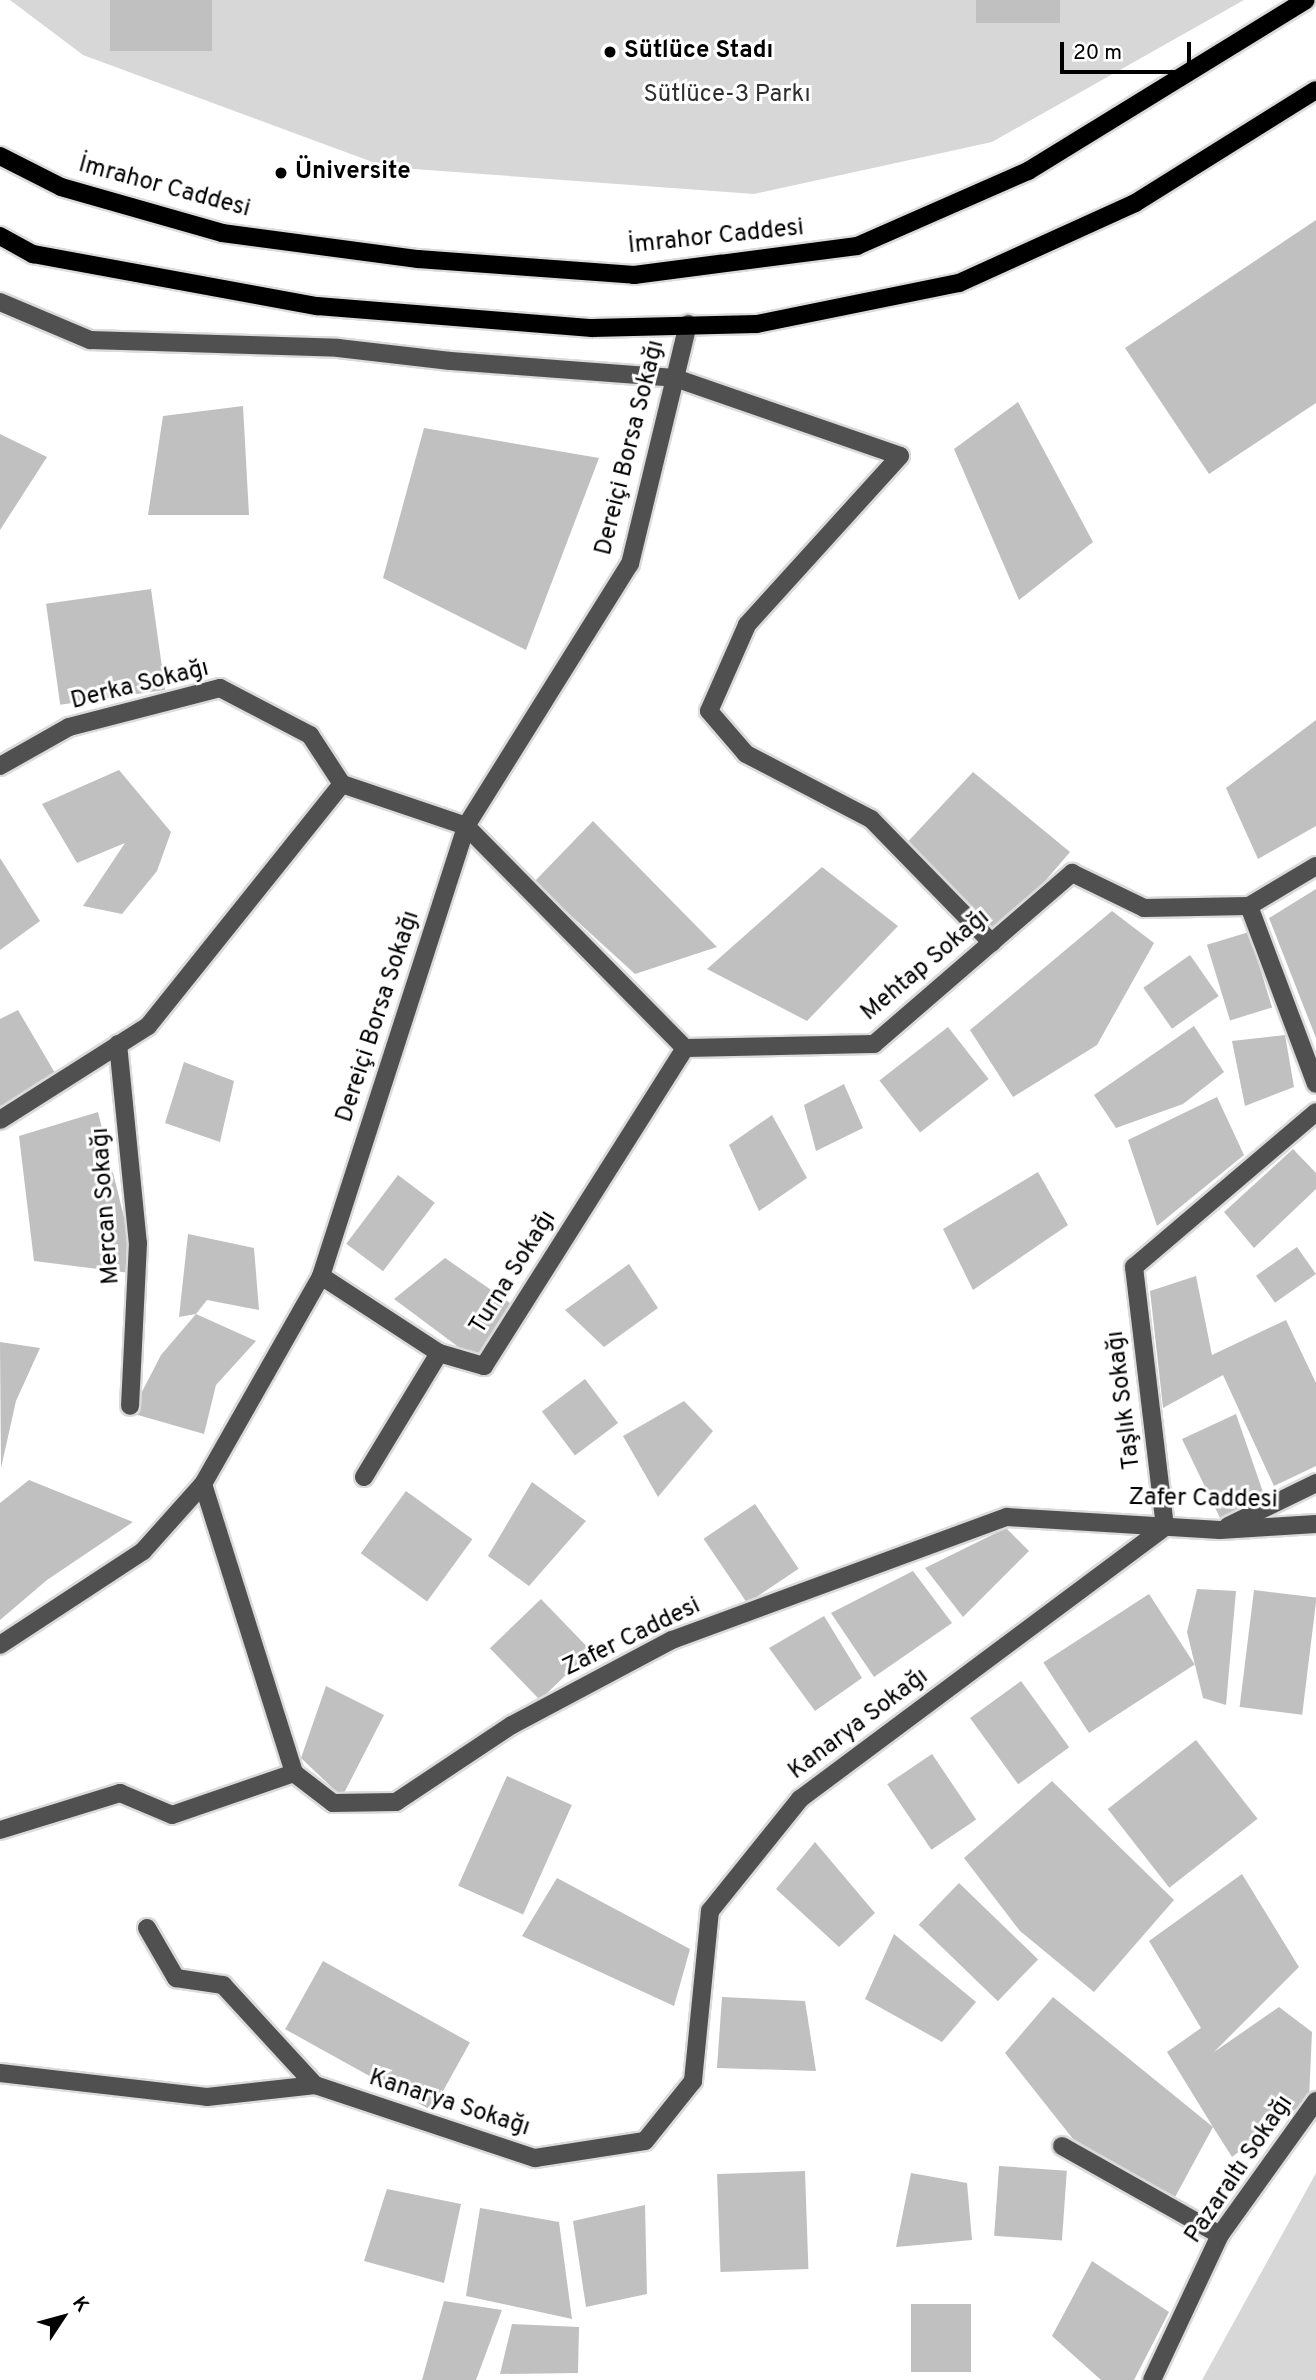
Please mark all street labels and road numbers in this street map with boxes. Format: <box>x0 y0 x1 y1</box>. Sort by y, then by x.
street label: İmrahor Caddesi <box>75 151 253 225</box>
street label: İmrahor Caddesi <box>627 214 805 262</box>
street label: Dereiçi Borsa Sokağı <box>590 338 672 558</box>
street label: Derka Sokağı <box>68 655 212 717</box>
street label: Mehtap Sokağı <box>856 904 996 1028</box>
street label: Dereiçi Borsa Sokağı <box>331 908 427 1126</box>
street label: Mercan Sokağı <box>87 1127 127 1285</box>
street label: Turna Sokağı <box>465 1206 563 1340</box>
street label: Taşlık Sokağı <box>1102 1329 1148 1471</box>
street label: Zafer Caddesi <box>1128 1484 1278 1516</box>
street label: Zafer Caddesi <box>559 1592 705 1684</box>
street label: Kanarya Sokağı <box>784 1663 934 1787</box>
street label: Kanarya Sokağı <box>365 2064 533 2144</box>
street label: Pazaraltı Sokağı <box>1180 2091 1300 2249</box>

